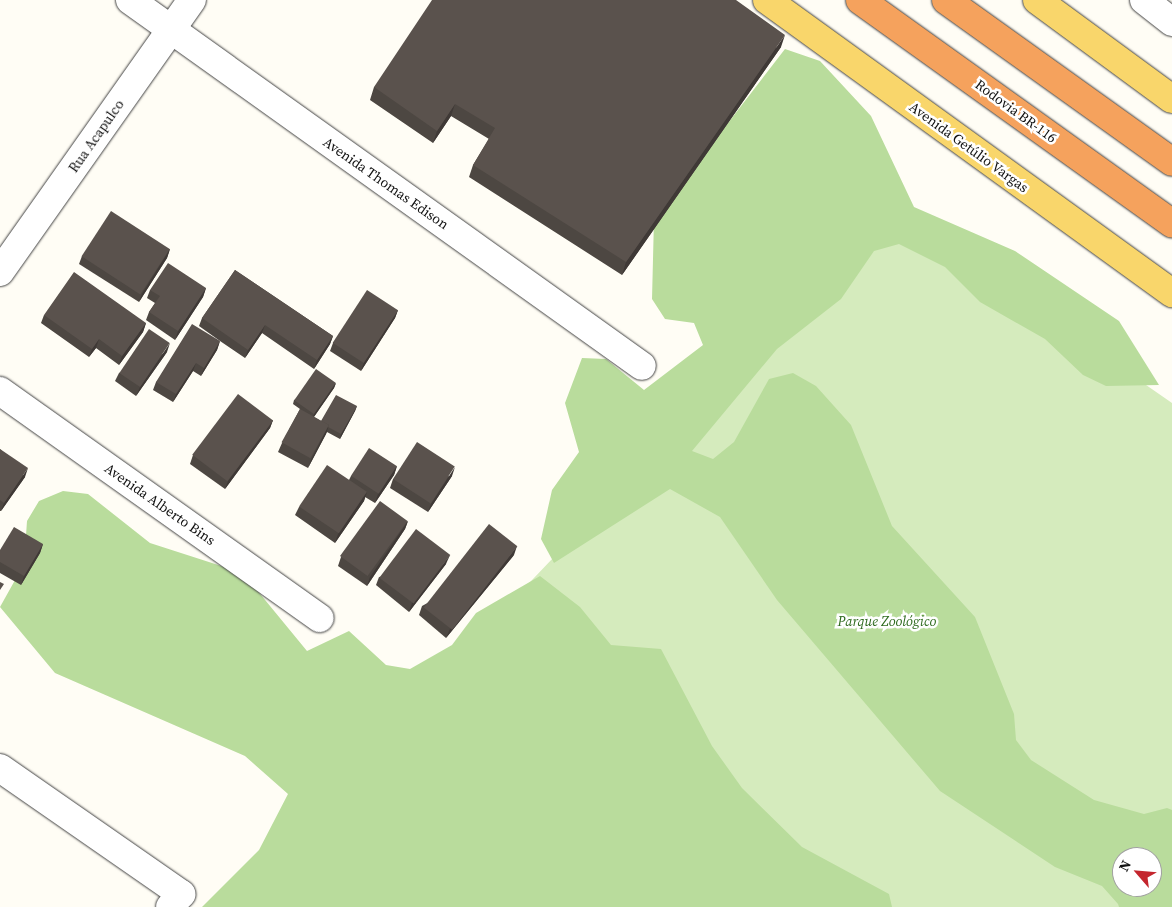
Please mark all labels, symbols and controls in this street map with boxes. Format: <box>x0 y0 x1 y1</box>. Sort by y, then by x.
street label: Rodovia BR-116 <box>972 76 1060 146</box>
street label: Rua Acapulco <box>65 96 127 176</box>
street label: Avenida Getúlio Vargas <box>906 98 1032 196</box>
street label: Avenida Thomas Edison <box>320 133 452 233</box>
street label: Avenida Alberto Bins <box>101 460 219 548</box>
park label: Parque Zoológico <box>838 613 936 629</box>
north arrow <box>1112 847 1162 897</box>
text: N <box>1113 857 1136 875</box>

